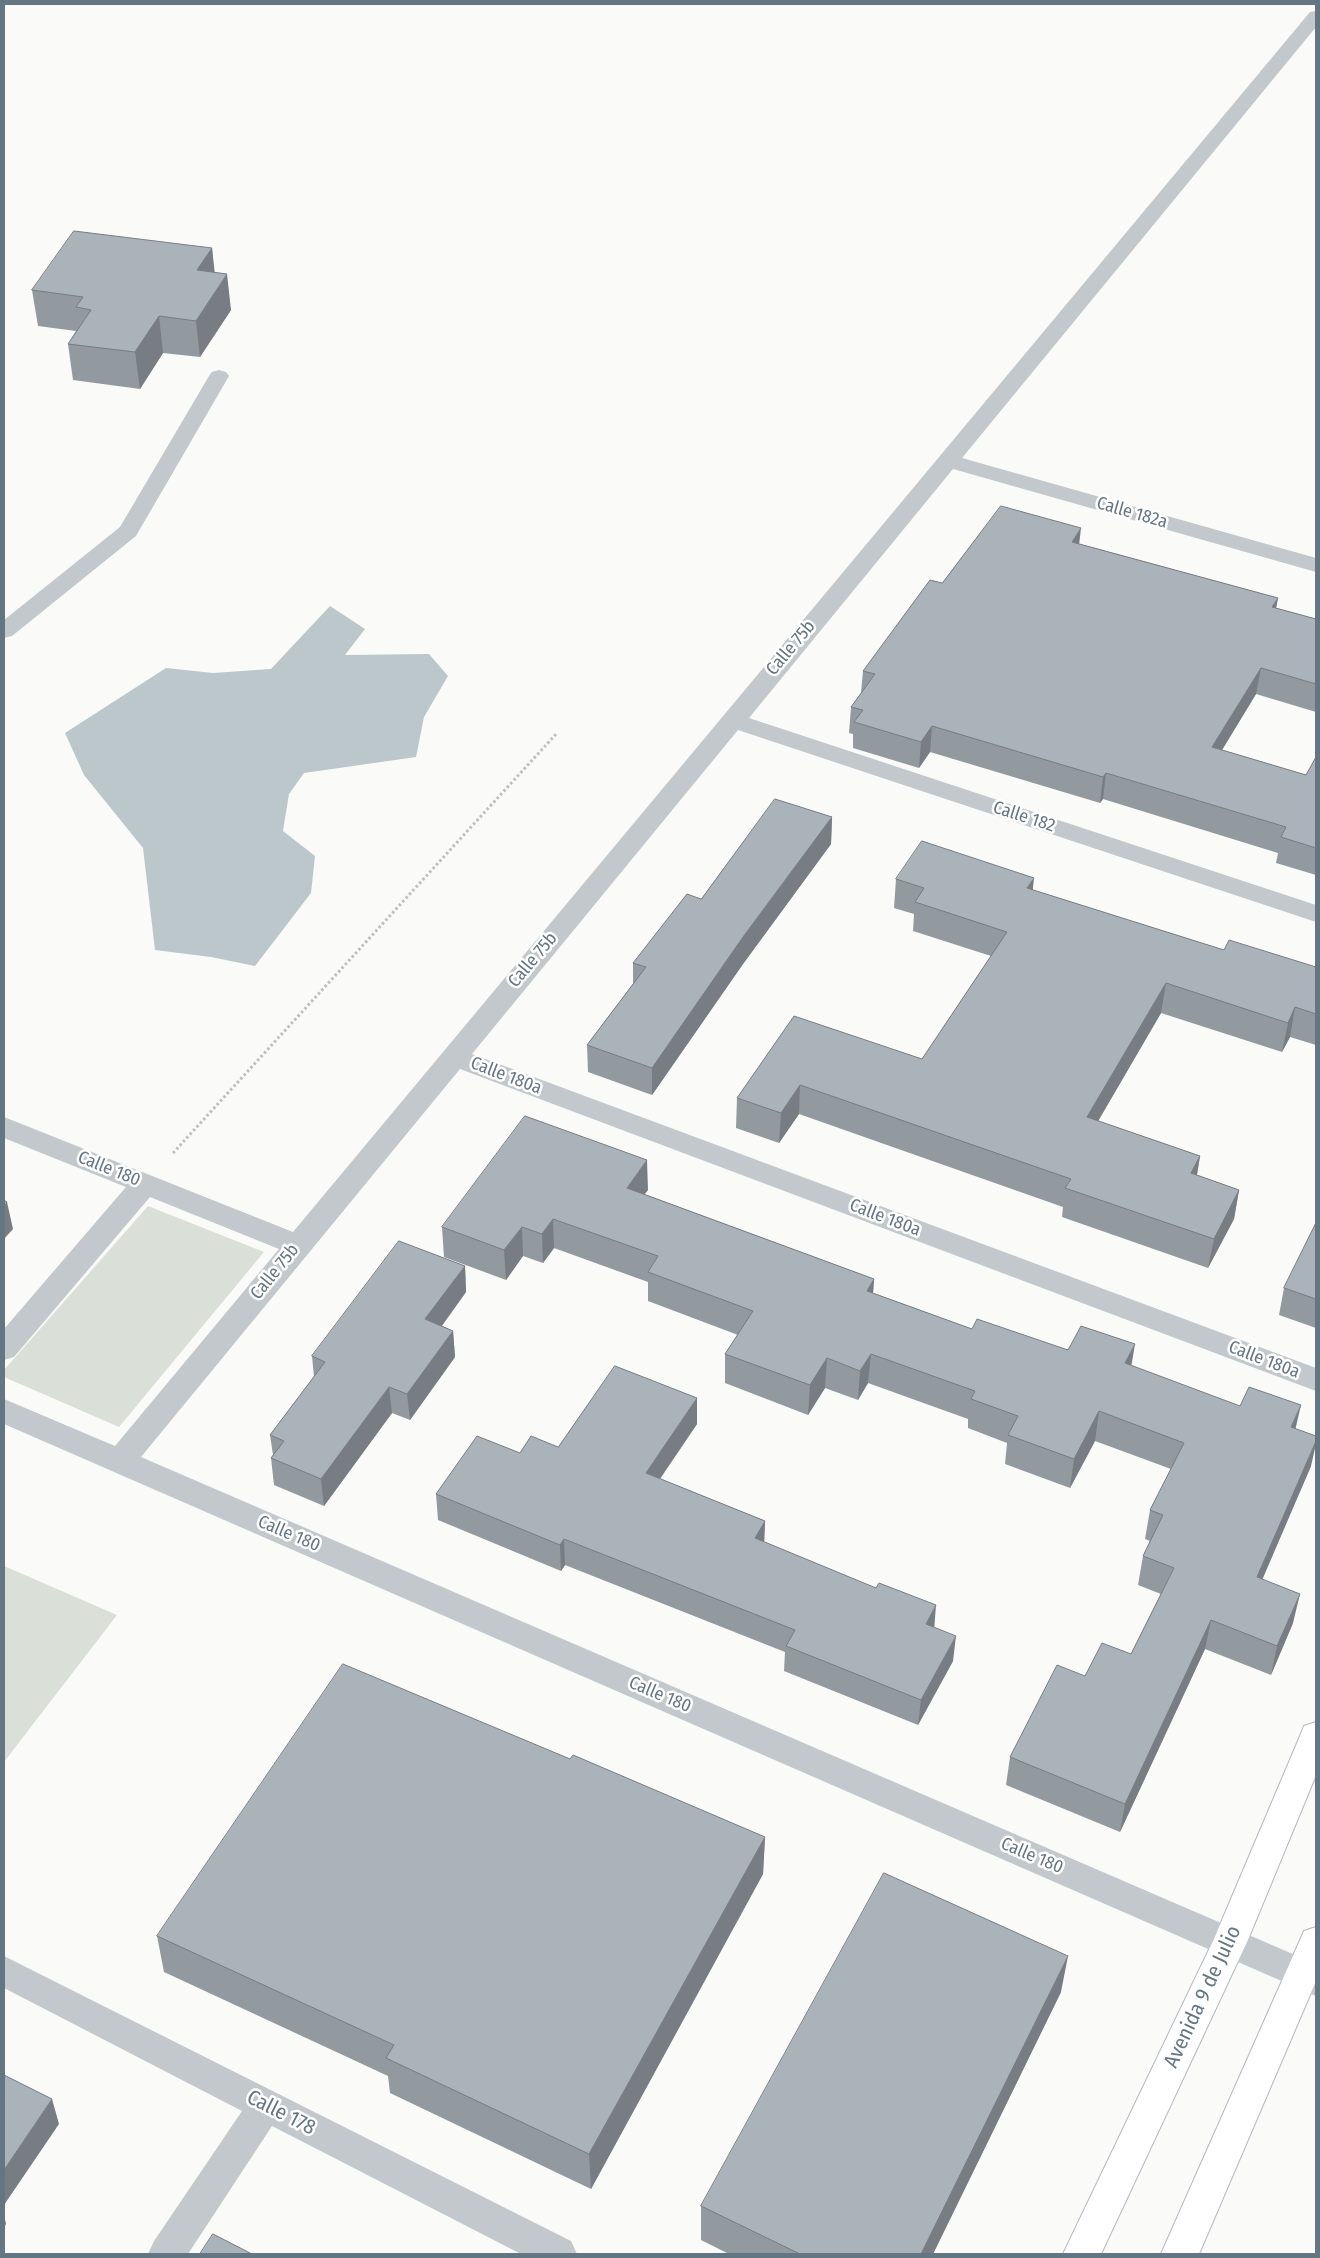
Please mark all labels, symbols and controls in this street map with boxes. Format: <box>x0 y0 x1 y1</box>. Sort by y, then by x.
street label: Calle 182a <box>1094 493 1170 533</box>
street label: Calle 75b <box>762 616 820 680</box>
street label: Calle 182 <box>990 797 1058 837</box>
street label: Calle 75b <box>504 928 562 992</box>
street label: Calle 180a <box>467 1053 545 1099</box>
street label: Calle 180 <box>75 1147 143 1191</box>
street label: Calle 180a <box>846 1195 924 1241</box>
street label: Calle 75b <box>246 1240 304 1304</box>
street label: Calle 180a <box>1225 1337 1303 1383</box>
street label: Calle 180 <box>255 1511 323 1557</box>
street label: Calle 180 <box>626 1672 694 1718</box>
street label: Calle 180 <box>998 1833 1066 1879</box>
street label: Avenida 9 de Julio <box>1159 1922 1247 2072</box>
street label: Calle 178 <box>242 2085 320 2141</box>

